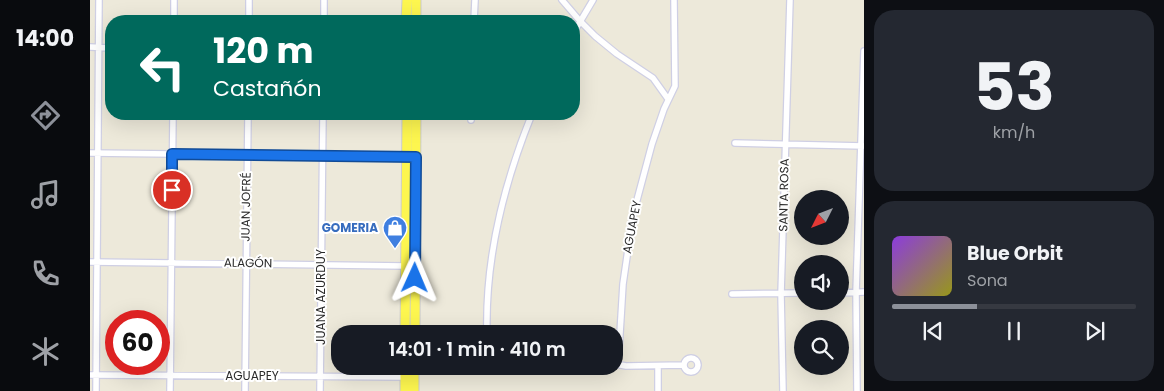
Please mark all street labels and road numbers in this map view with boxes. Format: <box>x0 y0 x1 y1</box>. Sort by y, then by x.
street label: SANTA ROSA <box>774 158 793 232</box>
street label: JUAN JOFRÉ <box>236 172 255 242</box>
street label: AGUAPEY <box>618 199 645 255</box>
street label: JUANA AZURDUY <box>312 249 329 345</box>
street label: ALAGÓN <box>224 254 272 271</box>
street label: AGUAPEY <box>225 367 279 384</box>

